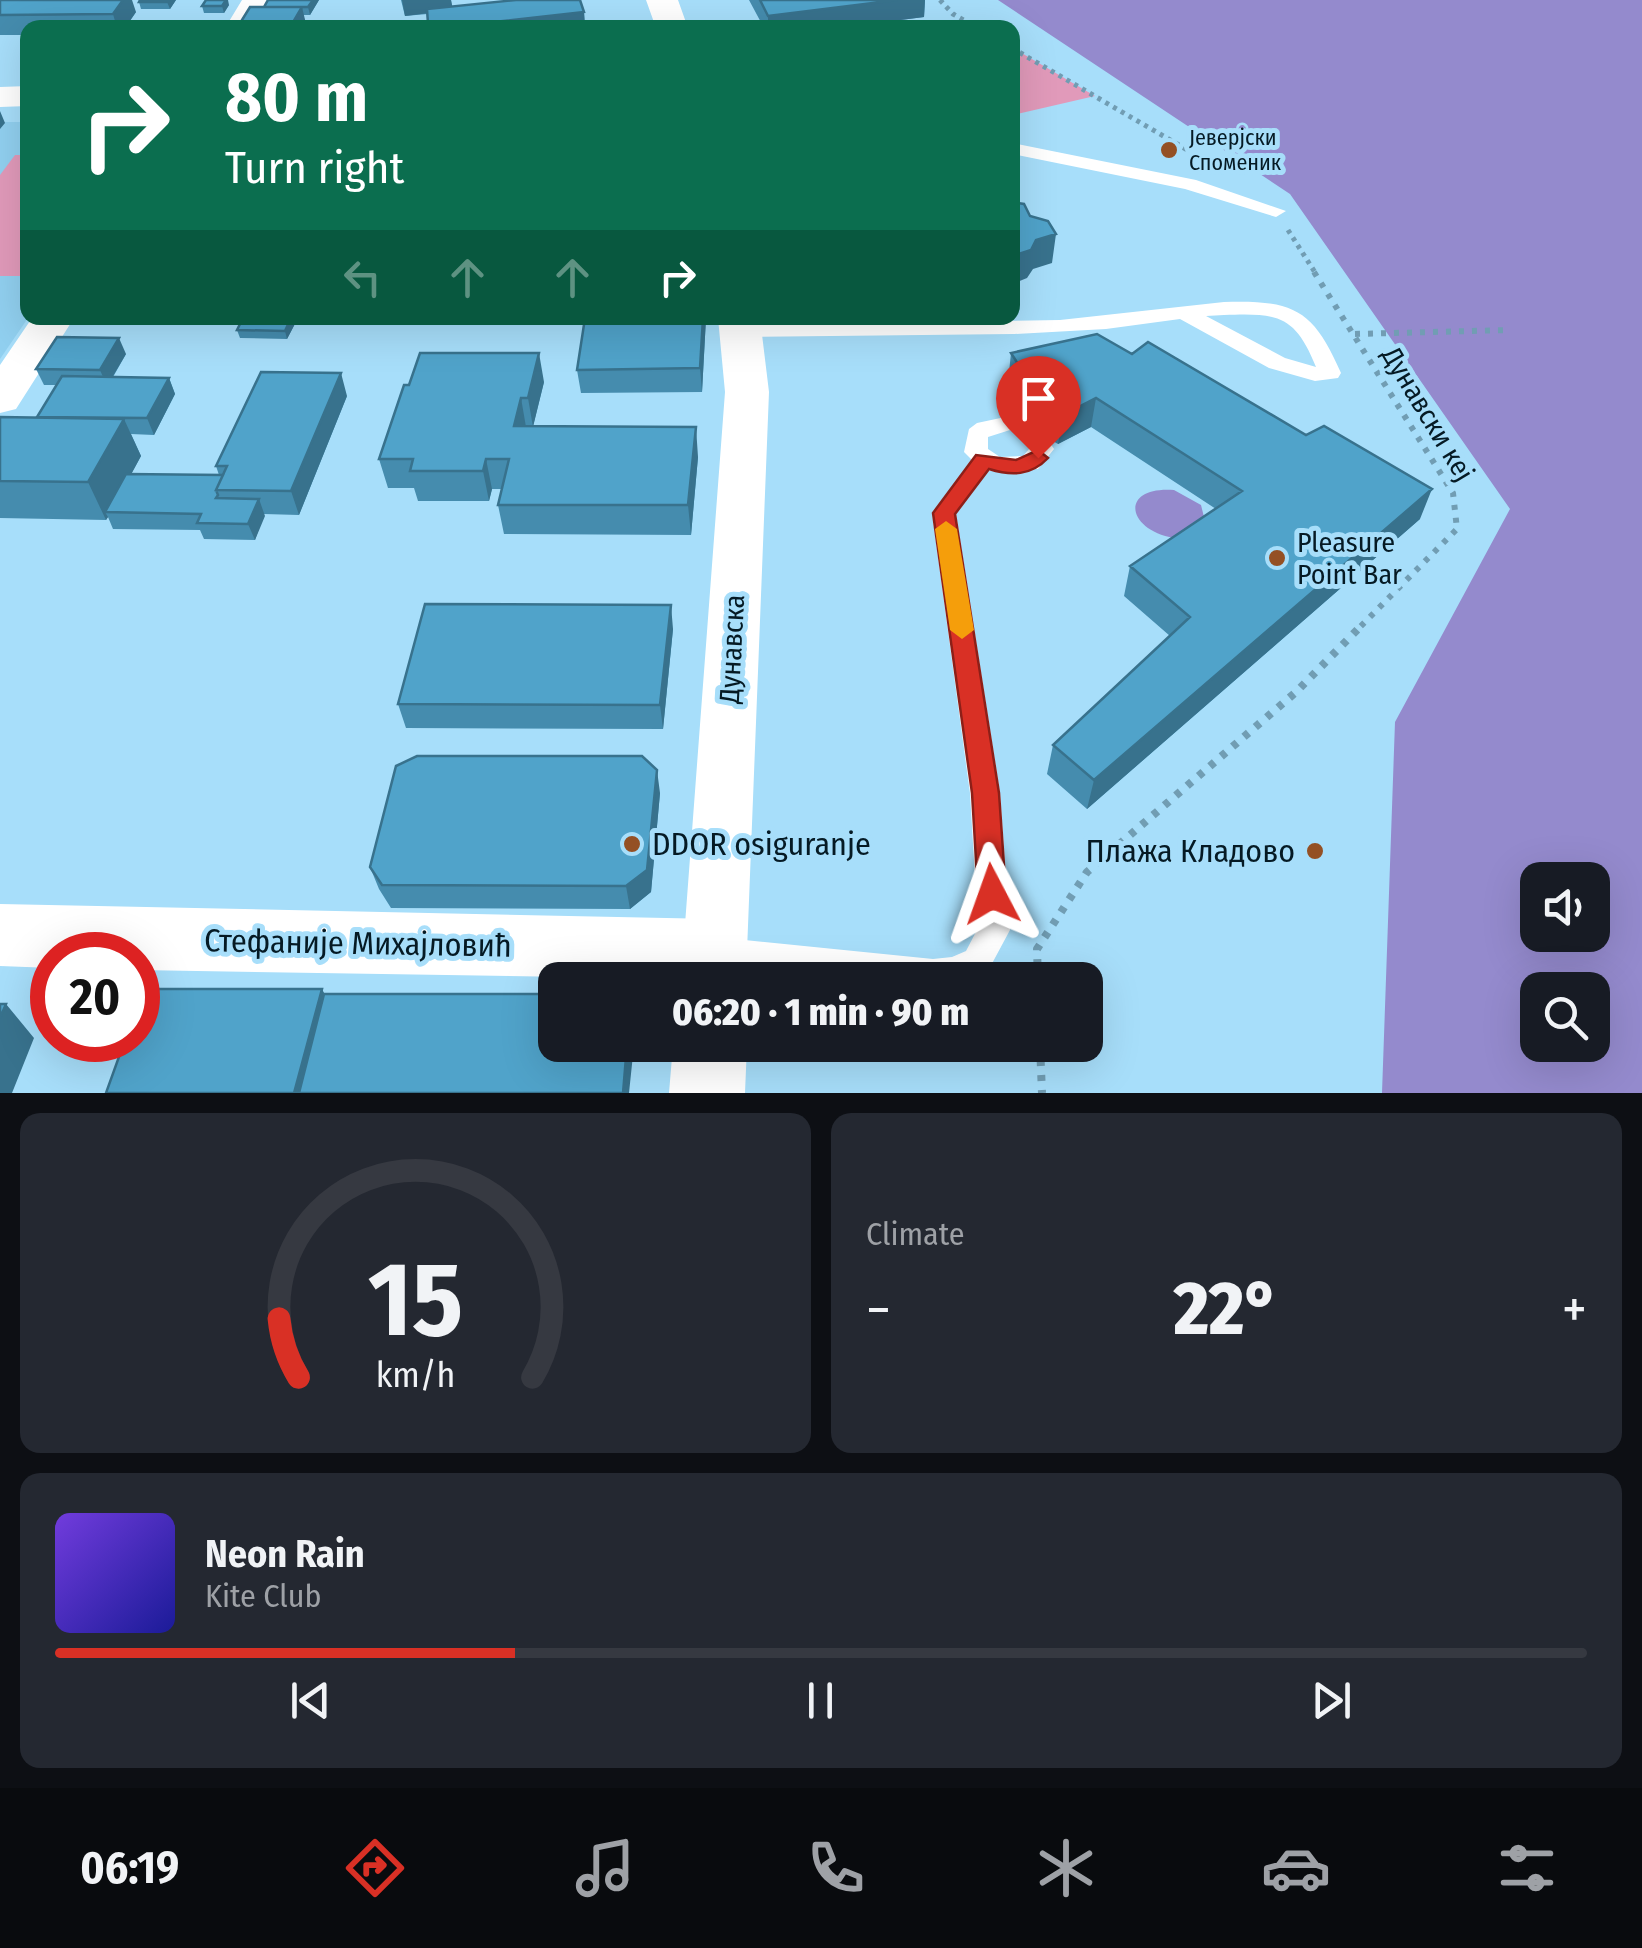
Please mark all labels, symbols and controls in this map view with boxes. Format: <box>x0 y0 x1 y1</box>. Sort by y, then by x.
text: 80 m <box>225 56 368 140</box>
icon: right <box>60 60 190 190</box>
place label: Јеверјски Споменик <box>1189 124 1282 176</box>
marker: Јеверјски Споменик <box>1158 139 1180 161</box>
text: Turn right <box>225 141 404 195</box>
icon: left <box>335 250 390 305</box>
icon: ahead <box>440 250 495 305</box>
icon: ahead <box>545 250 600 305</box>
icon: right <box>650 250 705 305</box>
street label: Дунавски кеј <box>1374 340 1481 487</box>
pin <box>996 356 1081 459</box>
icon: arrive <box>1011 371 1066 426</box>
place label: Pleasure Point Bar <box>1297 526 1402 591</box>
marker: Pleasure Point Bar <box>1266 547 1288 569</box>
street label: Дунавска <box>713 594 751 705</box>
place label: DDOR osiguranje <box>652 825 871 863</box>
place label: Плажа Кладово <box>1085 832 1295 870</box>
marker: DDOR osiguranje <box>621 833 643 855</box>
marker: Плажа Кладово <box>1304 840 1326 862</box>
position arrow <box>940 842 1044 946</box>
map controls <box>1520 862 1610 1062</box>
button: sound <box>1520 862 1610 952</box>
street label: Стефаније Михајловић <box>204 921 512 965</box>
speed limit sign: 20 <box>30 932 160 1062</box>
button: search <box>1520 972 1610 1062</box>
text: 06:20 · 1 min · 90 m <box>672 989 969 1035</box>
text: Climate <box>866 1215 965 1253</box>
text: 15 <box>368 1238 463 1363</box>
text: 22° <box>1174 1264 1279 1354</box>
text: − <box>866 1277 891 1343</box>
text: + <box>1562 1277 1587 1343</box>
text: km/h <box>376 1354 455 1396</box>
text: Neon Rain <box>205 1531 365 1577</box>
text: Kite Club <box>205 1577 321 1615</box>
icon: previous <box>283 1673 338 1728</box>
icon: pause <box>793 1673 848 1728</box>
icon: next <box>1304 1673 1359 1728</box>
icon: directions <box>340 1833 410 1903</box>
icon: music <box>570 1833 640 1903</box>
icon: phone <box>801 1833 871 1903</box>
icon: climate <box>1031 1833 1101 1903</box>
icon: car <box>1261 1833 1331 1903</box>
icon: filters <box>1492 1833 1562 1903</box>
text: 06:19 <box>80 1841 179 1895</box>

